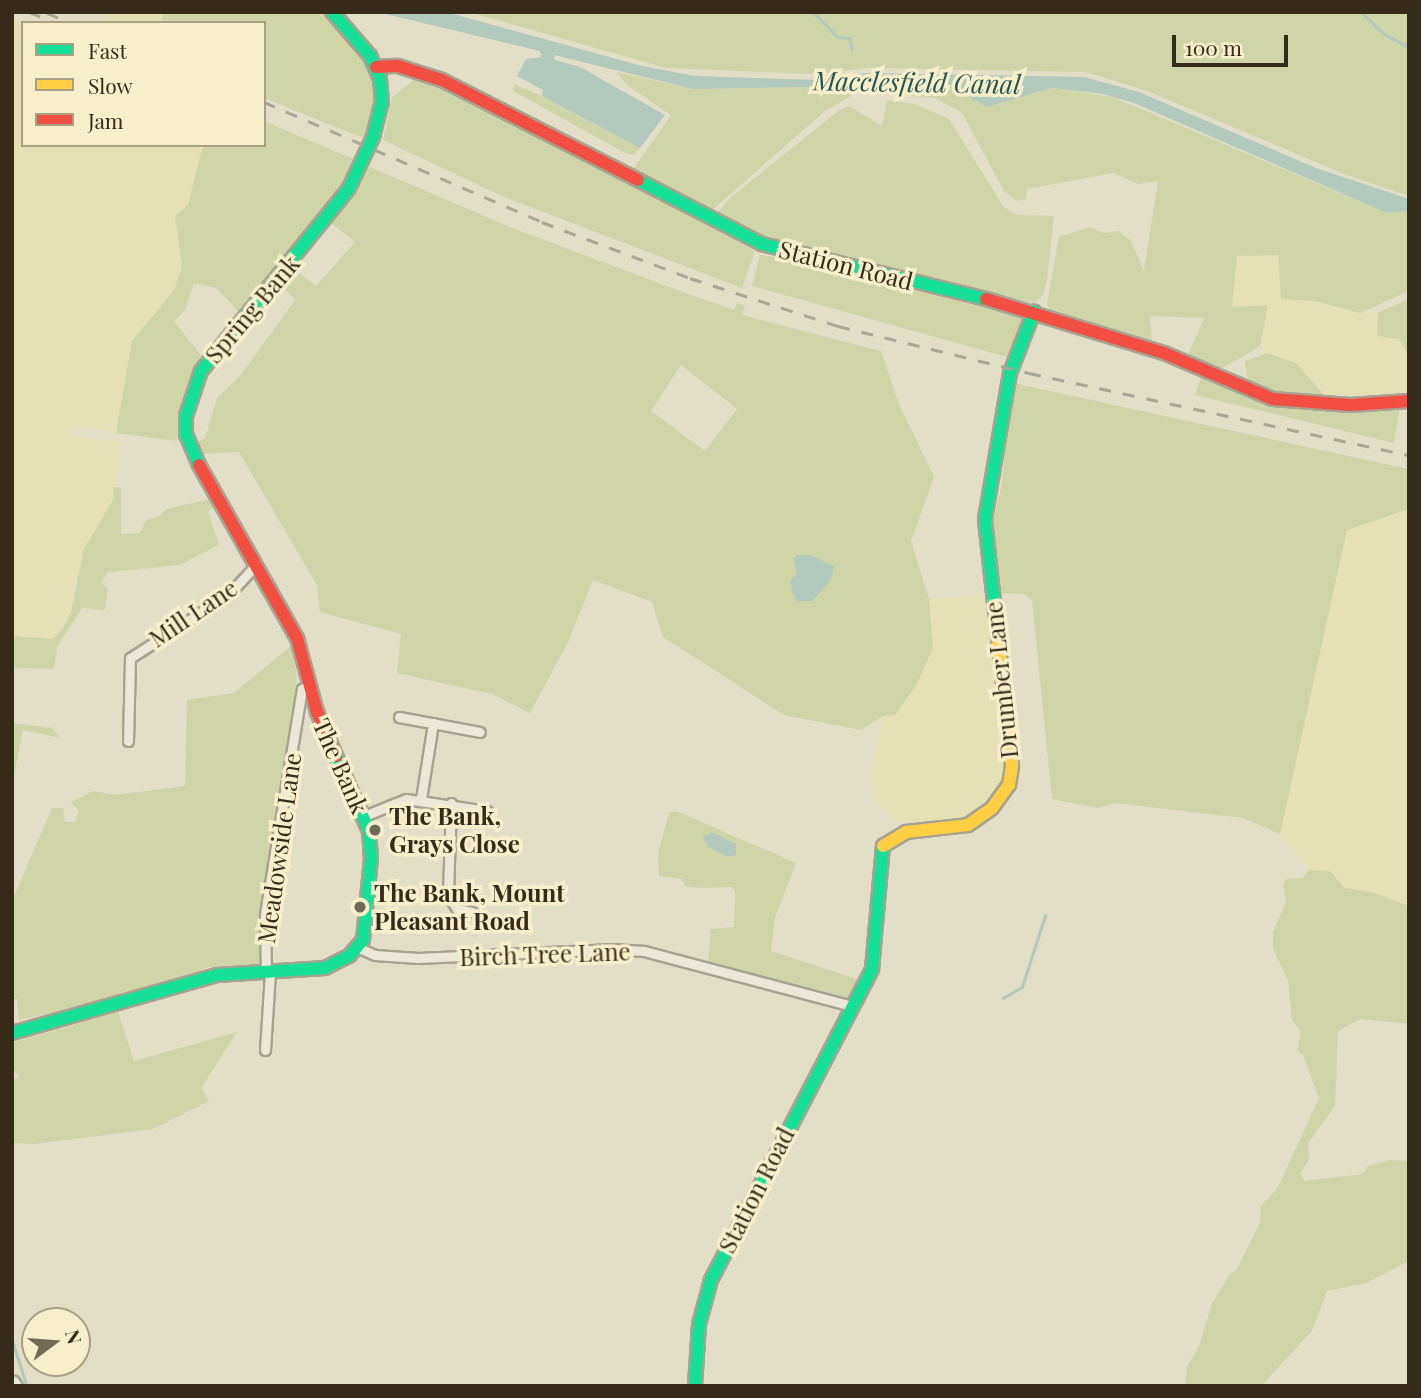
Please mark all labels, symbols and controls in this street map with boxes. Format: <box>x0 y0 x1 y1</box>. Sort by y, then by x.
legend <box>21 21 266 147</box>
scale bar <box>1176 21 1292 65</box>
text: 100 m <box>1185 33 1242 61</box>
text: Fast <box>88 36 127 64</box>
water label: Macclesfield Canal <box>813 65 1021 99</box>
text: Slow <box>88 71 133 99</box>
text: Jam <box>88 106 124 134</box>
street label: Station Road <box>776 234 916 296</box>
street label: Spring Bank <box>199 249 305 369</box>
street label: Mill Lane <box>143 573 243 653</box>
street label: Drumber Lane <box>978 600 1024 760</box>
street label: The Bank <box>307 714 375 818</box>
street label: Meadowside Lane <box>251 751 307 945</box>
place label: The Bank, Grays Close <box>389 802 520 858</box>
marker: The Bank, Grays Close <box>367 822 383 838</box>
place label: The Bank, Mount Pleasant Road <box>374 879 565 935</box>
marker: The Bank, Mount Pleasant Road <box>352 899 368 915</box>
street label: Birch Tree Lane <box>459 937 631 971</box>
street label: Station Road <box>712 1122 800 1258</box>
north arrow <box>21 1307 91 1377</box>
text: N <box>60 1327 89 1347</box>

